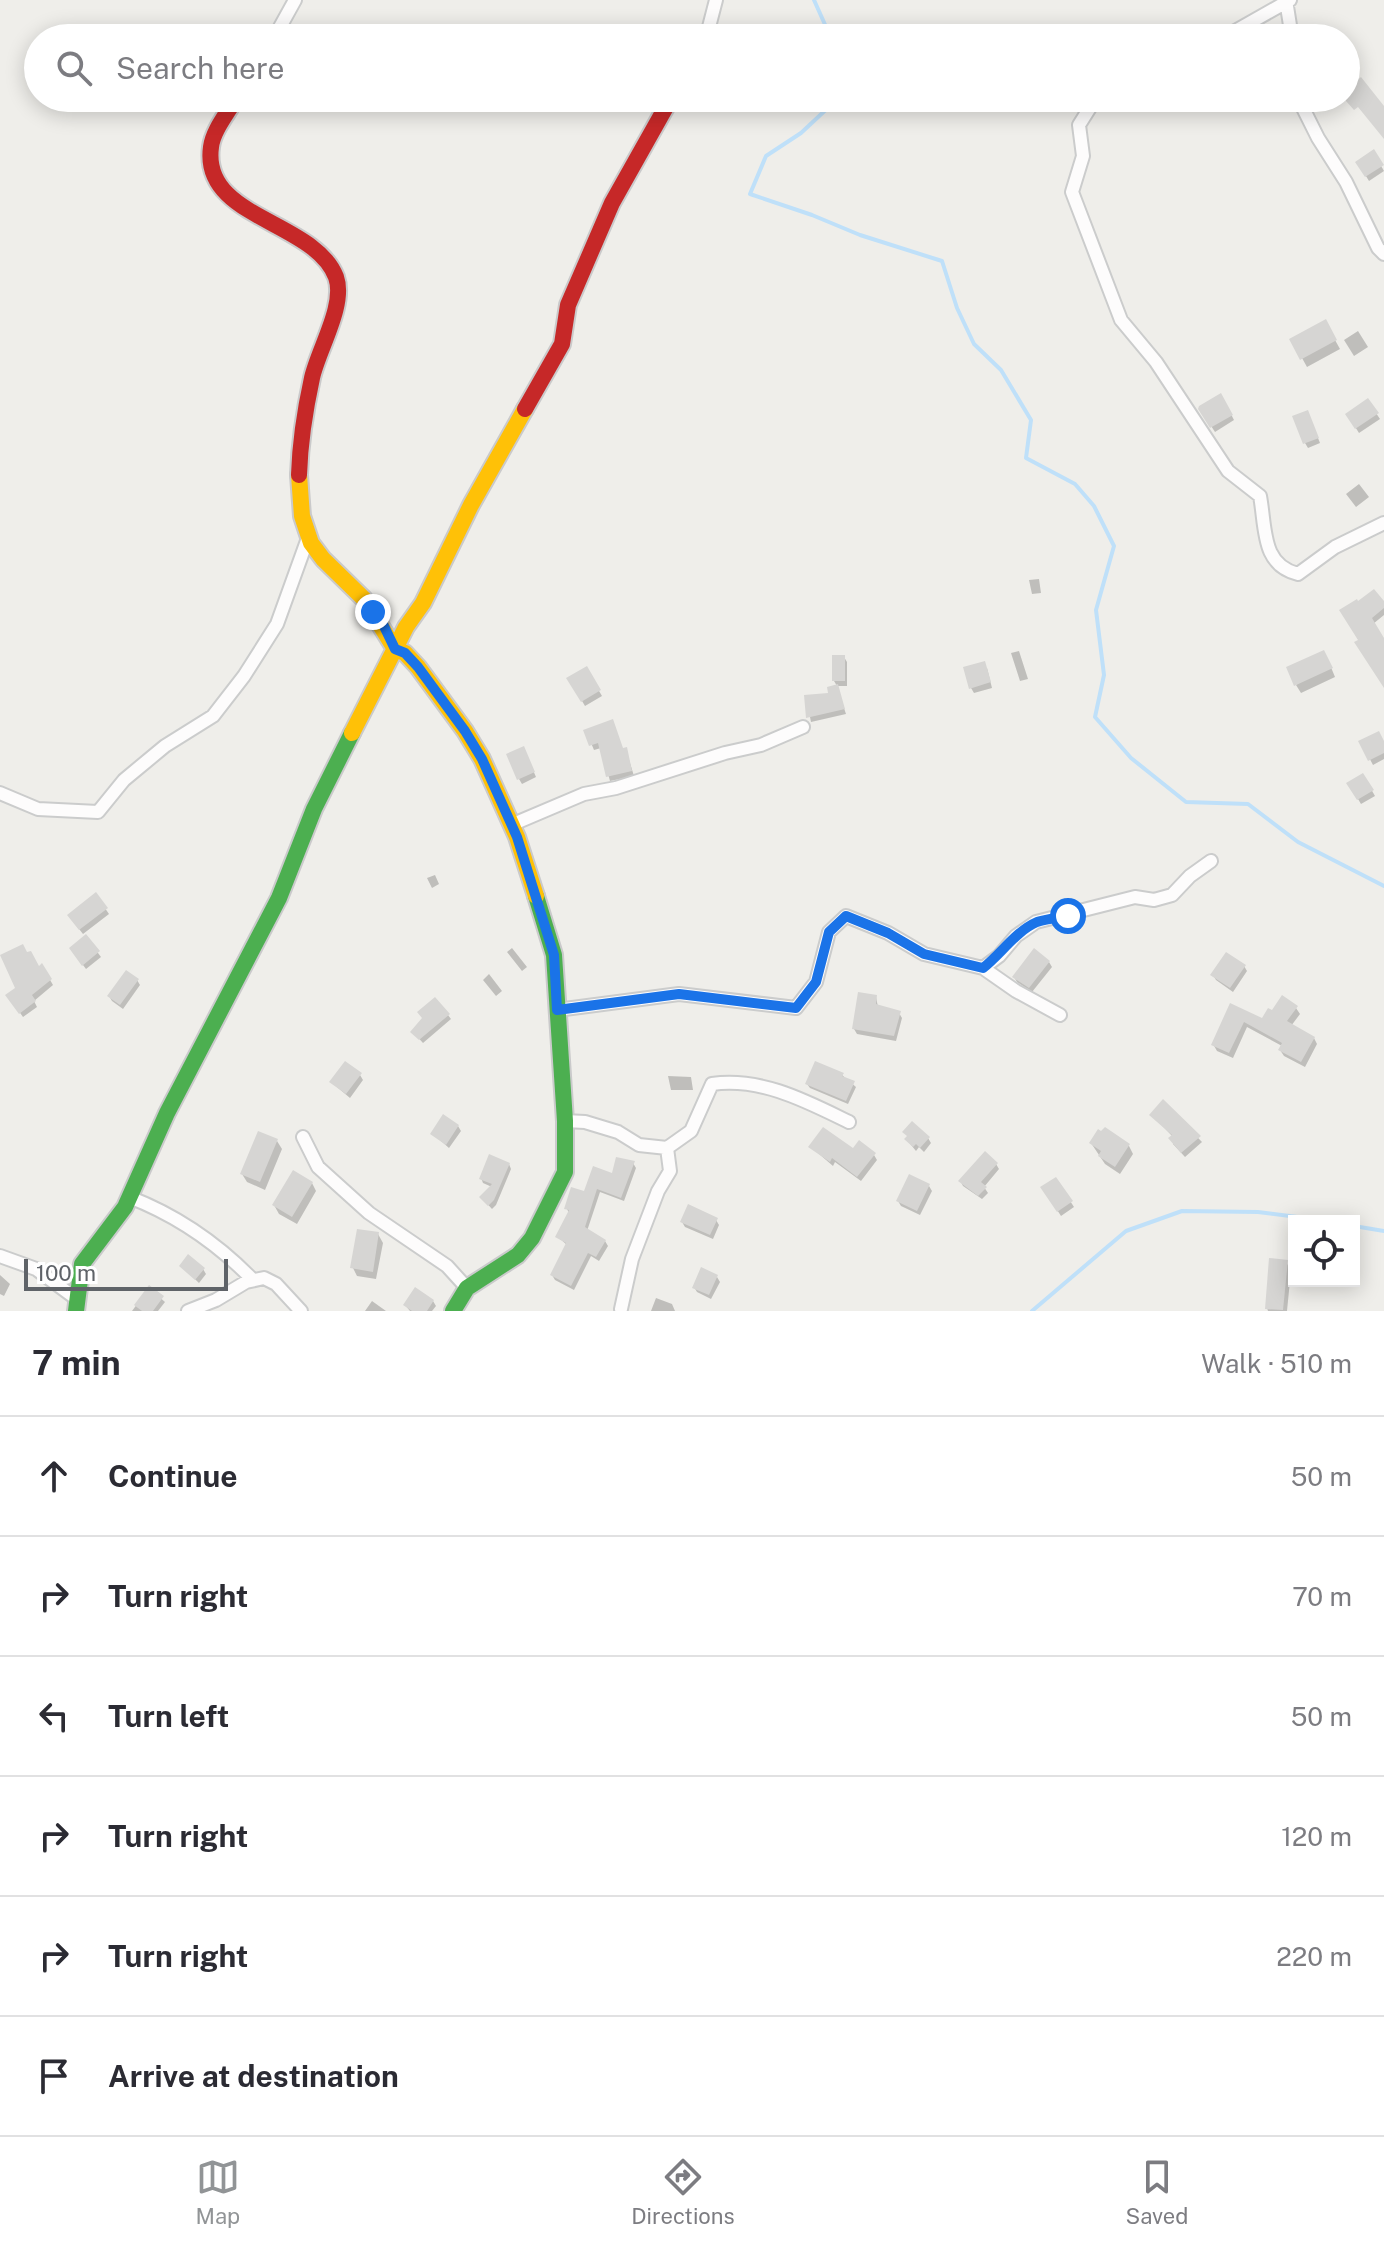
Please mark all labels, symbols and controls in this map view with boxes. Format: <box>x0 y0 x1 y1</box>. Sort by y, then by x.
search box <box>24 24 1360 112</box>
icon: search <box>52 46 96 90</box>
text: Search here <box>116 50 284 86</box>
route end <box>355 594 391 630</box>
route start <box>1050 898 1086 934</box>
map controls <box>1288 1215 1360 1287</box>
button: locate <box>1288 1215 1360 1287</box>
scale bar <box>24 1255 228 1291</box>
text: 100 m <box>36 1260 96 1286</box>
text: 7 min <box>32 1343 121 1383</box>
text: Walk · 510 m <box>1201 1348 1352 1379</box>
icon: ahead <box>32 1454 76 1498</box>
text: Continue <box>108 1458 238 1494</box>
text: 50 m <box>1291 1461 1352 1492</box>
icon: right <box>32 1574 76 1618</box>
text: Turn right <box>108 1578 248 1614</box>
text: 70 m <box>1292 1581 1352 1612</box>
icon: left <box>32 1694 76 1738</box>
text: Turn left <box>108 1698 229 1734</box>
text: 50 m <box>1291 1701 1352 1732</box>
icon: right <box>32 1814 76 1858</box>
text: Turn right <box>108 1818 248 1854</box>
text: 120 m <box>1281 1821 1352 1852</box>
icon: right <box>32 1934 76 1978</box>
text: Turn right <box>108 1938 248 1974</box>
text: 220 m <box>1276 1941 1352 1972</box>
icon: arrive <box>32 2054 76 2098</box>
text: Arrive at destination <box>108 2058 399 2094</box>
tab: Map <box>196 2155 240 2229</box>
tab: Directions <box>631 2155 735 2229</box>
tab: Saved <box>1126 2155 1188 2229</box>

